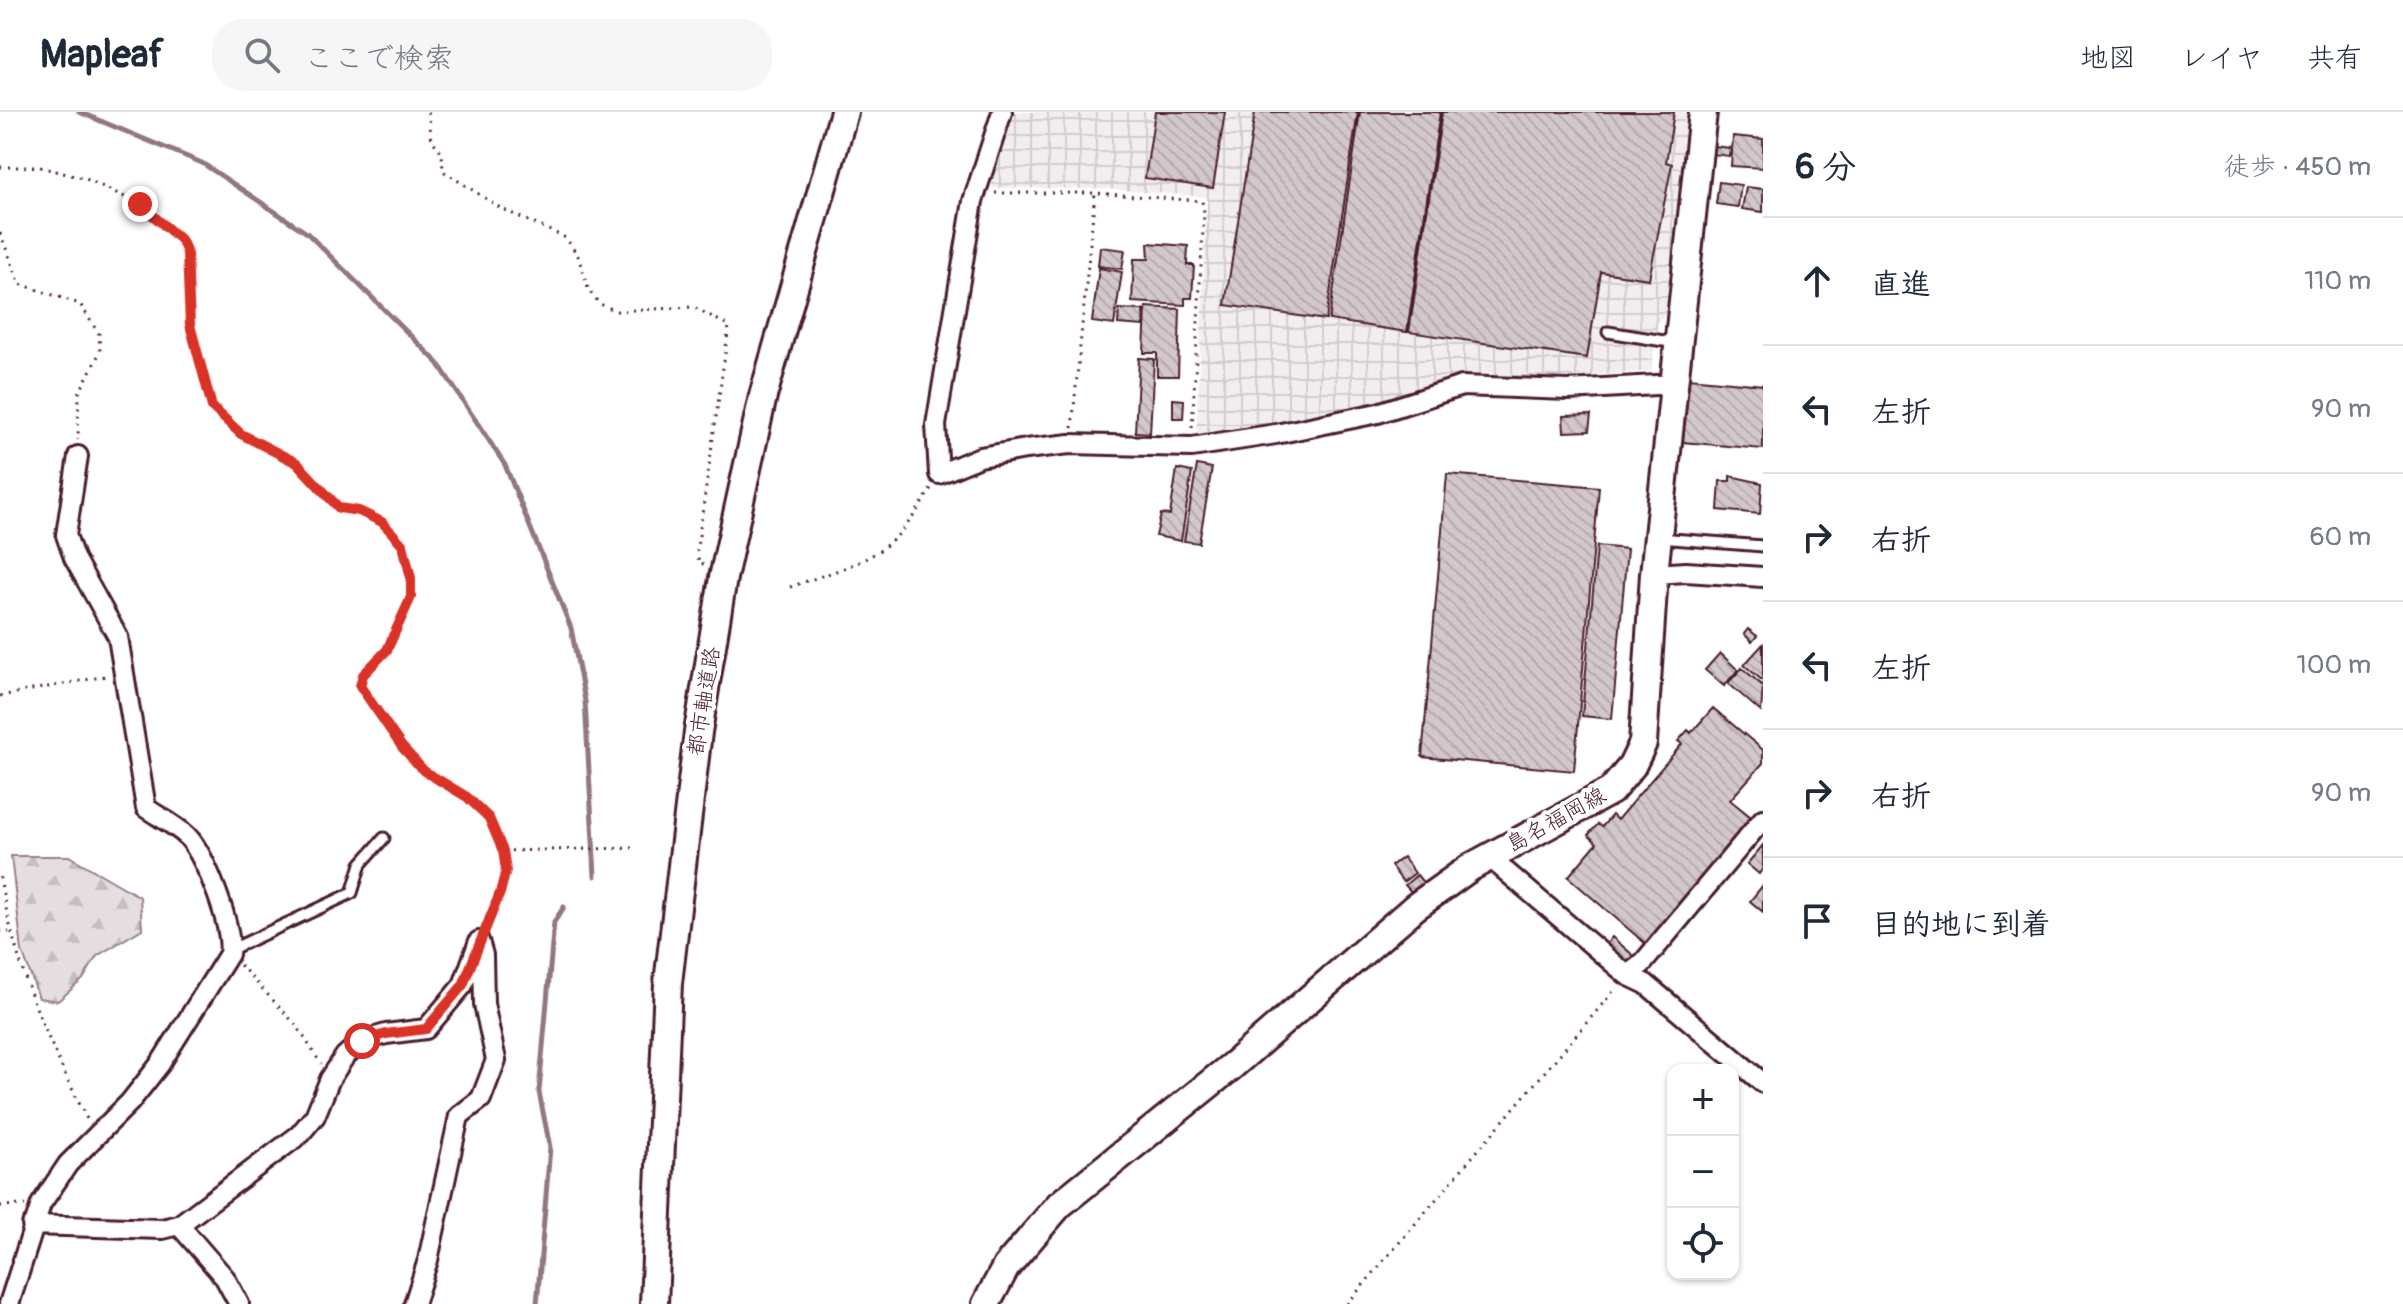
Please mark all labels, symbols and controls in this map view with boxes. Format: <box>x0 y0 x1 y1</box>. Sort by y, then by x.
search box <box>212 19 772 91</box>
text: Mapleaf <box>40 31 164 79</box>
icon: search <box>240 33 284 77</box>
text: ここで検索 <box>304 40 454 77</box>
text: 地図 <box>2080 41 2136 76</box>
text: レイヤ <box>2180 41 2263 76</box>
text: 共有 <box>2307 41 2363 76</box>
text: 6 分 <box>1795 146 1856 189</box>
text: 徒歩 · 450 m <box>2224 151 2371 183</box>
route end <box>122 186 158 222</box>
icon: ahead <box>1795 259 1839 303</box>
text: 110 m <box>2304 265 2371 297</box>
text: 直進 <box>1871 266 1931 303</box>
icon: left <box>1795 387 1839 431</box>
text: 90 m <box>2311 393 2371 425</box>
text: 左折 <box>1871 394 1931 431</box>
icon: right <box>1795 515 1839 559</box>
text: 60 m <box>2309 521 2371 553</box>
text: 右折 <box>1871 522 1931 559</box>
icon: left <box>1795 643 1839 687</box>
street label: 都市軸道路 <box>682 644 726 758</box>
text: 100 m <box>2297 649 2371 681</box>
text: 左折 <box>1871 650 1931 687</box>
icon: right <box>1795 771 1839 815</box>
text: 90 m <box>2311 777 2371 809</box>
text: 右折 <box>1871 778 1931 815</box>
street label: 島名福岡線 <box>1501 781 1611 859</box>
icon: arrive <box>1795 899 1839 943</box>
text: 目的地に到着 <box>1871 906 2051 943</box>
route start <box>344 1023 380 1059</box>
map controls <box>1667 1064 1739 1280</box>
button: + <box>1667 1064 1739 1136</box>
button: − <box>1667 1136 1739 1208</box>
button: locate <box>1667 1208 1739 1280</box>

